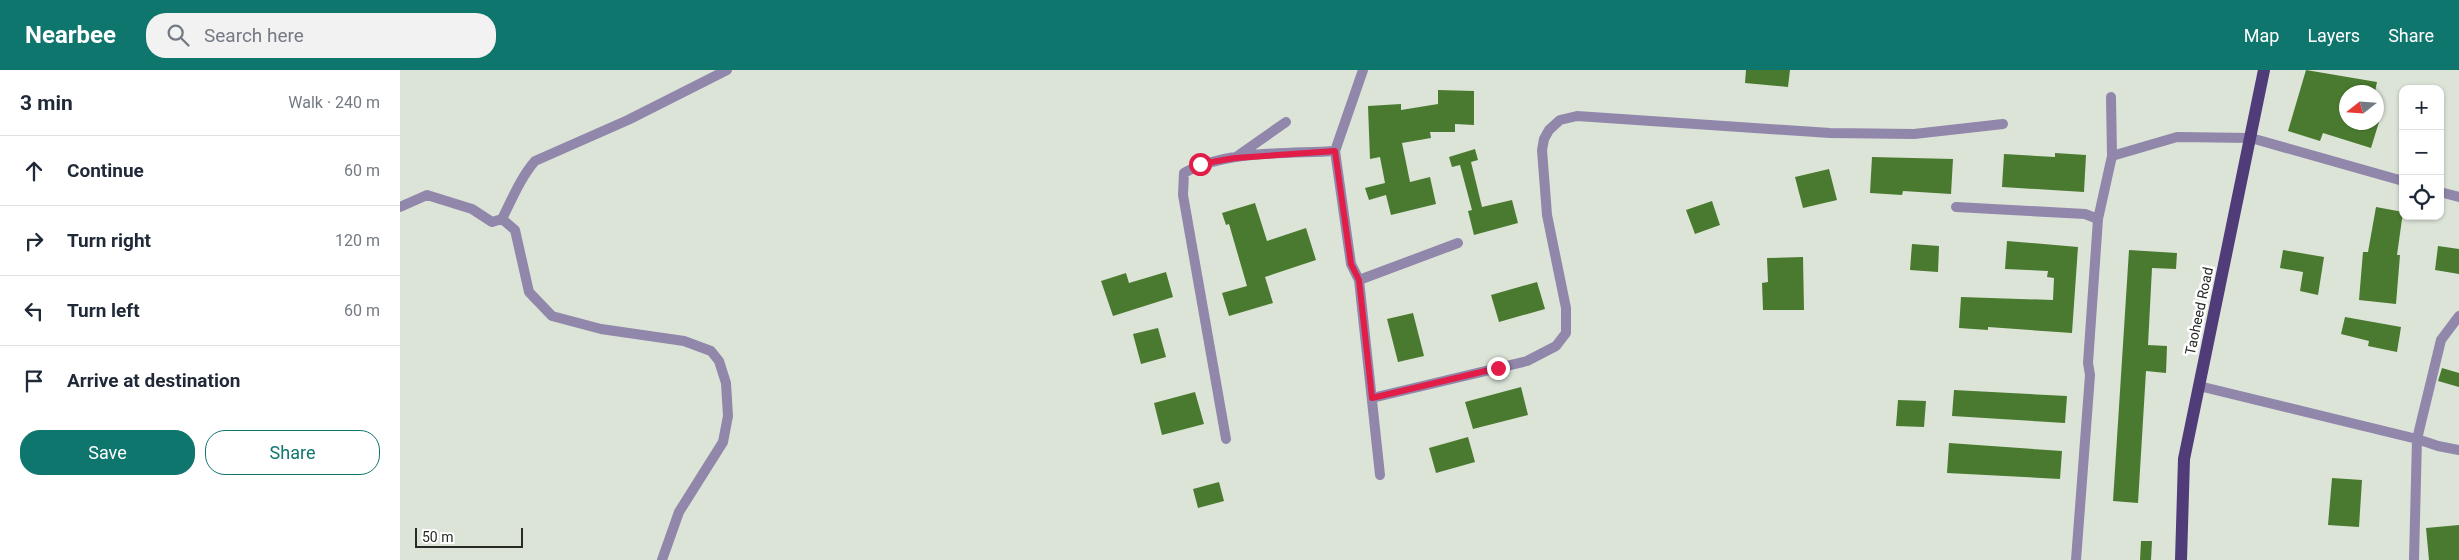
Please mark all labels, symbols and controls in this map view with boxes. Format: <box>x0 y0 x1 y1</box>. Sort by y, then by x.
search box <box>146 13 496 58</box>
text: Nearbee <box>25 21 116 49</box>
icon: search <box>164 21 192 49</box>
text: Search here <box>204 24 304 47</box>
text: Map <box>2244 25 2279 46</box>
text: Layers <box>2307 25 2360 46</box>
text: Share <box>2388 25 2434 46</box>
north arrow <box>2339 85 2384 130</box>
map controls <box>2399 85 2444 220</box>
button: + <box>2399 85 2444 130</box>
text: 3 min <box>20 91 73 115</box>
text: Walk · 240 m <box>288 93 380 112</box>
button: − <box>2399 130 2444 175</box>
route start <box>1189 153 1212 176</box>
icon: ahead <box>20 157 48 185</box>
text: Continue <box>67 159 144 182</box>
text: 60 m <box>344 161 380 180</box>
button: locate <box>2399 175 2444 220</box>
icon: right <box>20 227 48 255</box>
text: Turn right <box>67 229 151 252</box>
text: 120 m <box>335 231 380 250</box>
street label: Taoheed Road <box>2182 266 2216 356</box>
icon: left <box>20 297 48 325</box>
text: Turn left <box>67 299 140 322</box>
text: 60 m <box>344 301 380 320</box>
route end <box>1487 357 1510 380</box>
icon: arrive <box>20 367 48 395</box>
text: Arrive at destination <box>67 369 240 392</box>
button: Save <box>20 430 195 475</box>
button: Share <box>205 430 380 475</box>
scale bar <box>415 525 522 548</box>
text: 50 m <box>422 529 454 545</box>

